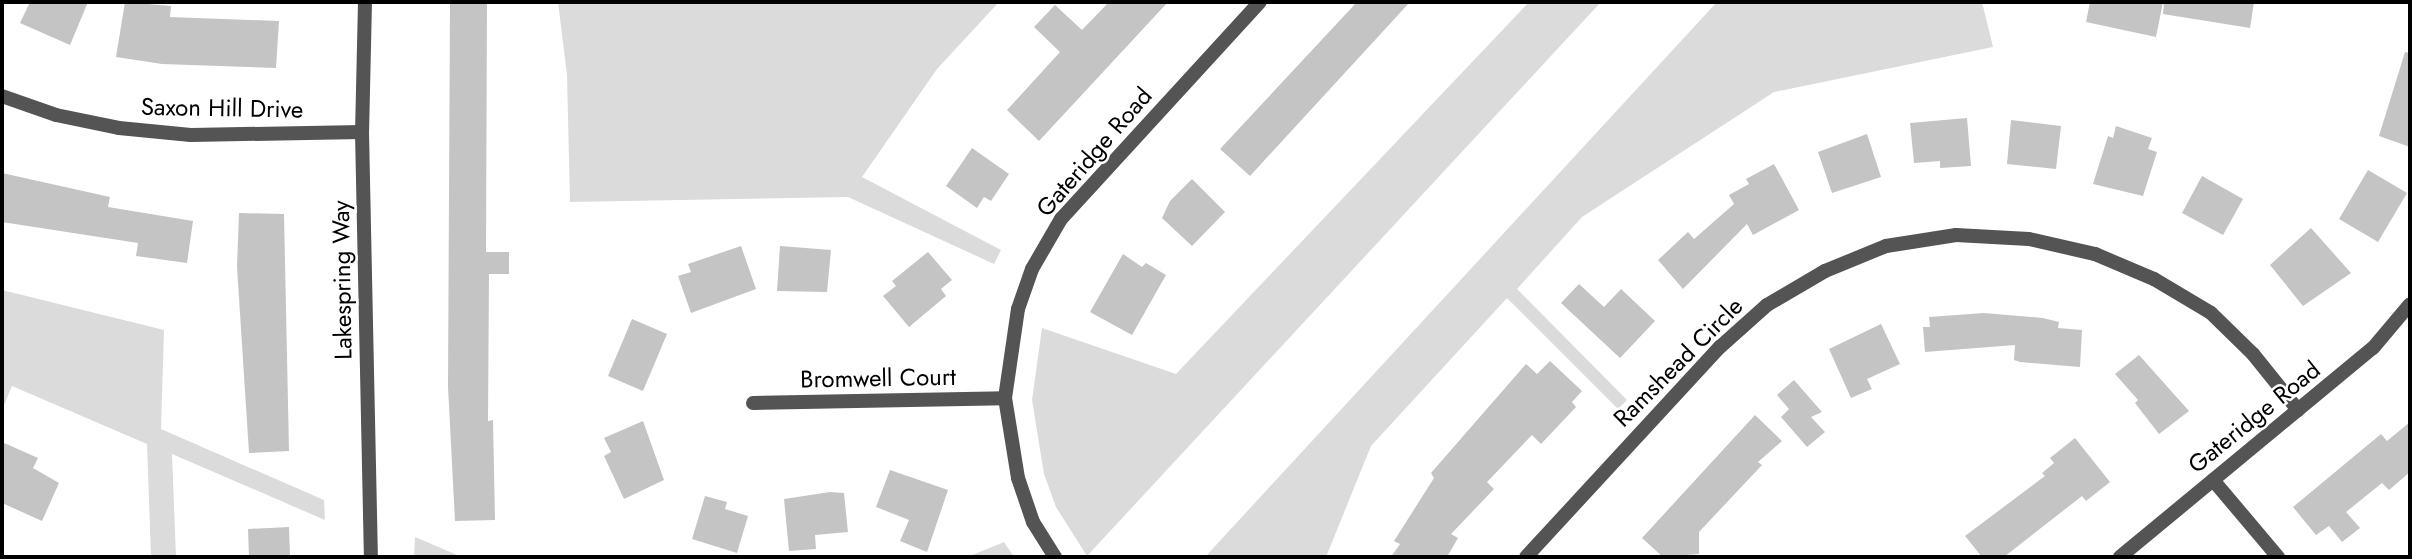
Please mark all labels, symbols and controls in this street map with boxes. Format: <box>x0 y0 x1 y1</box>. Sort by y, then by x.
street label: Gateridge Road <box>1030 82 1158 222</box>
street label: Saxon Hill Drive <box>141 92 303 124</box>
street label: Lakespring Way <box>326 200 358 360</box>
street label: Ramshead Circle <box>1607 291 1749 433</box>
street label: Gateridge Road <box>2182 355 2326 479</box>
street label: Bromwell Court <box>800 362 956 394</box>

